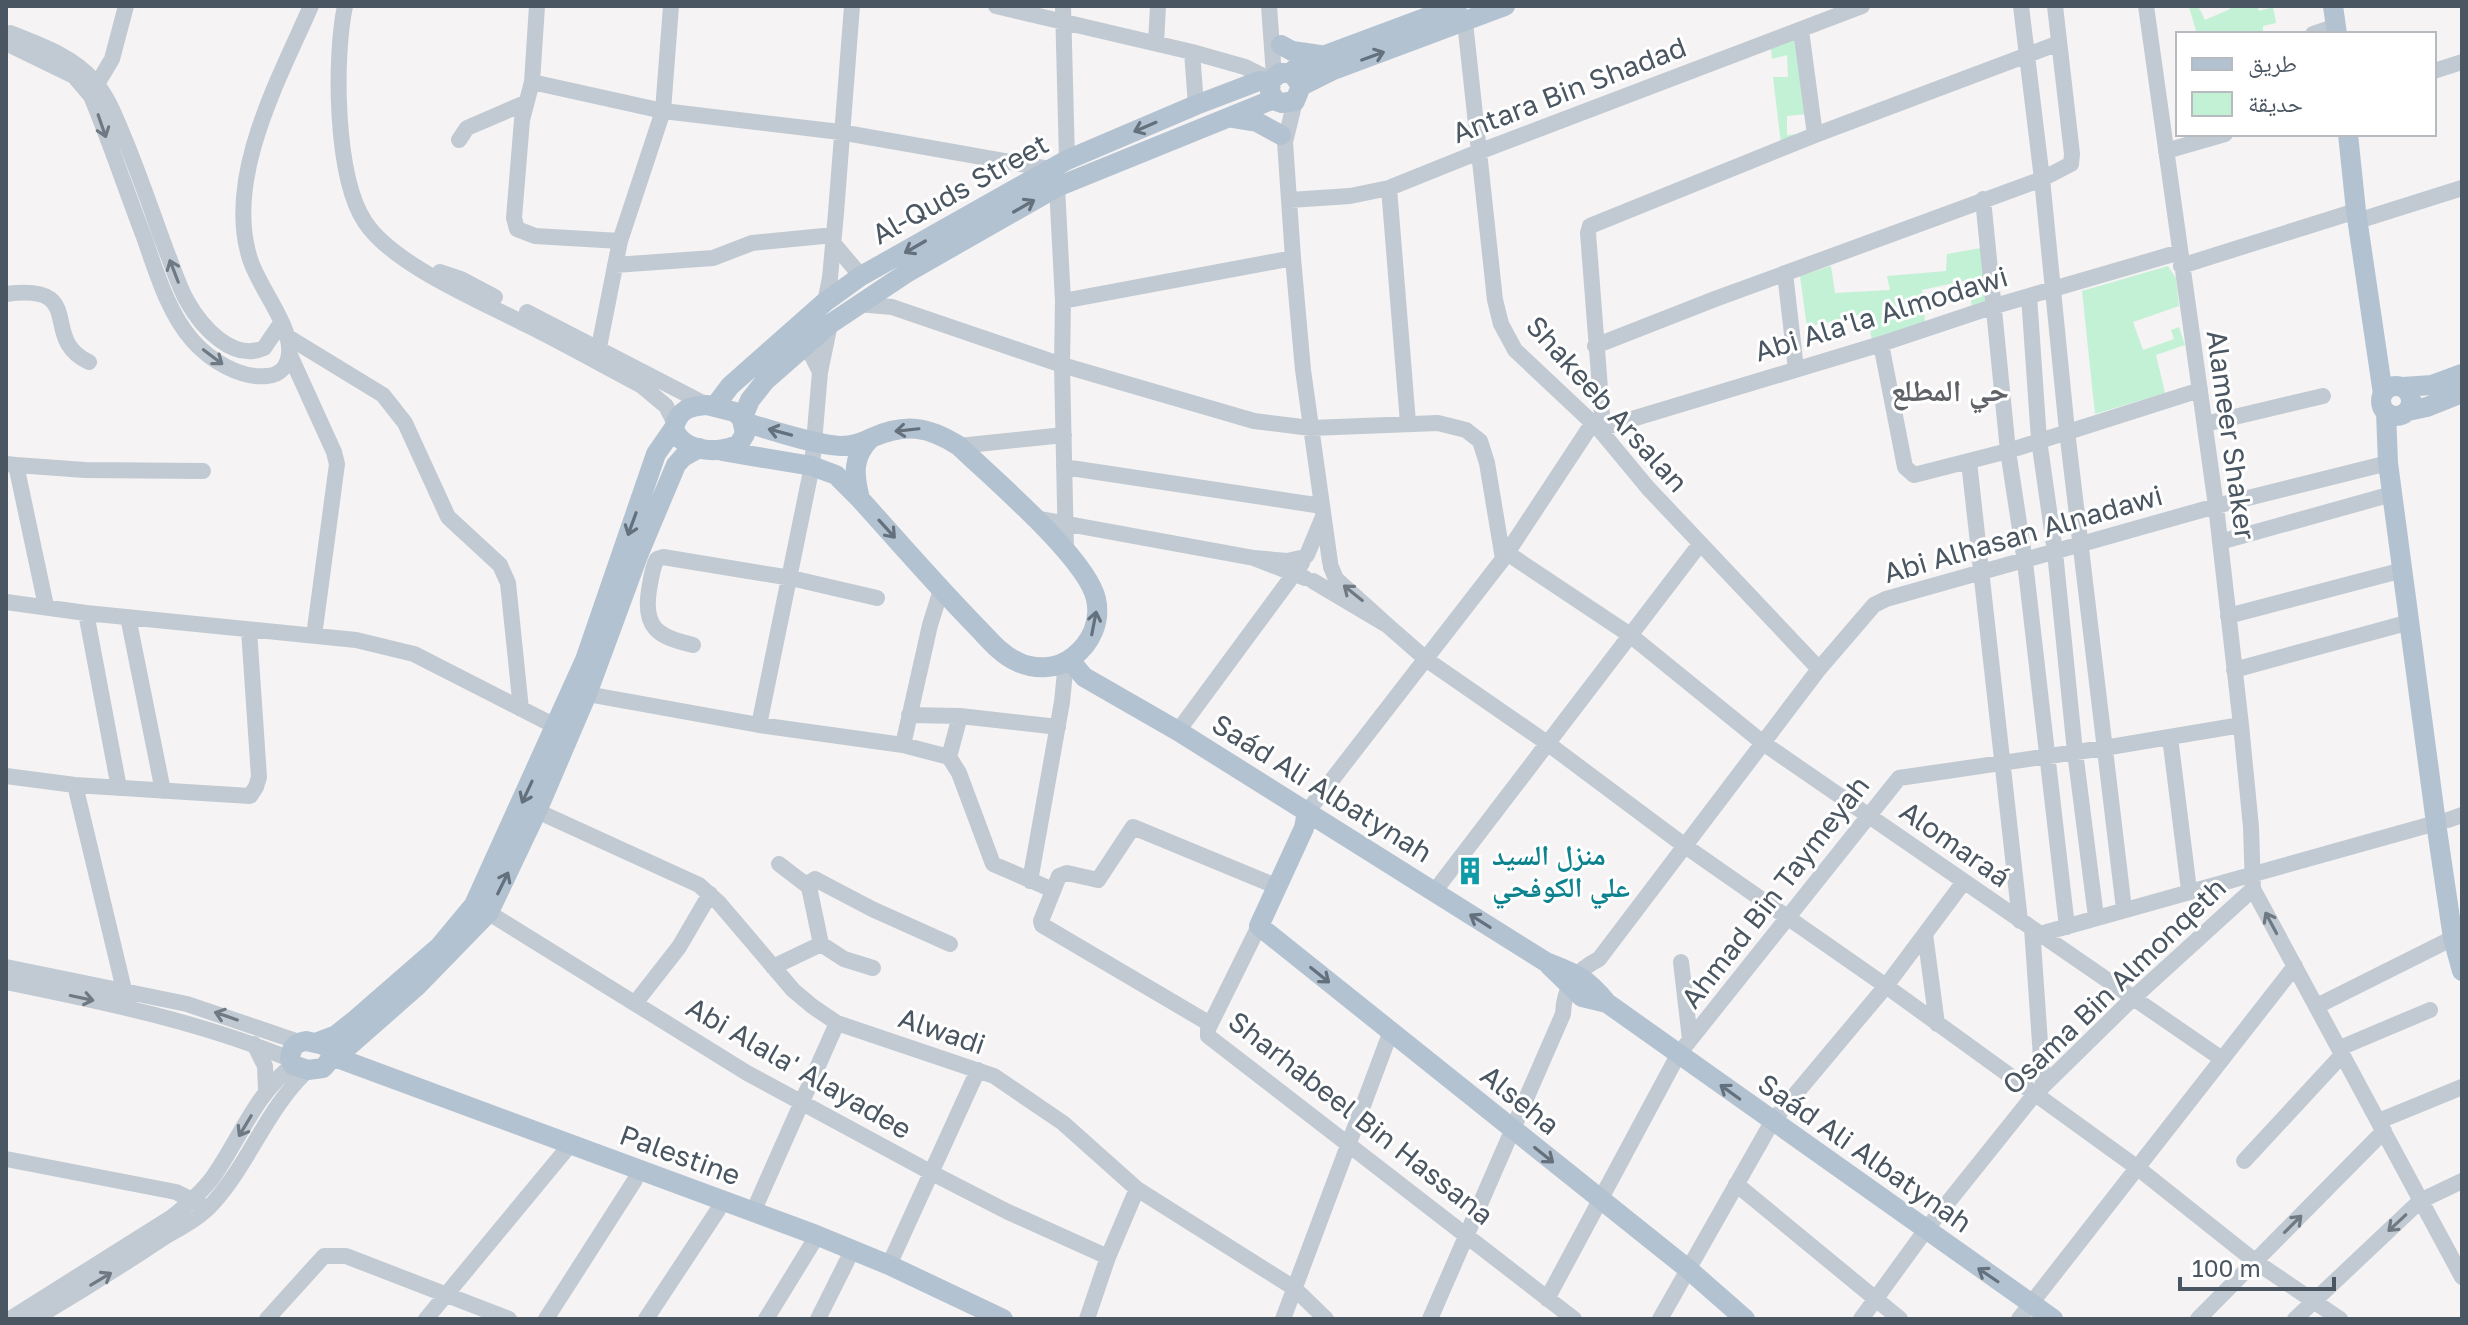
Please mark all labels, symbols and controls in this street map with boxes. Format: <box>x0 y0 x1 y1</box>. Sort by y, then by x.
street label: Antara Bin Shadad <box>1447 30 1690 149</box>
legend <box>2176 32 2436 136</box>
one-way arrow <box>1360 47 1385 62</box>
text: طريق <box>2248 48 2297 78</box>
text: حديقة <box>2248 88 2303 117</box>
one-way arrow <box>96 113 111 138</box>
one-way arrow <box>1133 120 1158 135</box>
street label: Al-Quds Street <box>866 127 1054 251</box>
one-way arrow <box>1012 198 1035 214</box>
one-way arrow <box>904 239 927 255</box>
one-way arrow <box>166 259 180 283</box>
street label: Abi Ala'la Almodawi <box>1750 259 2011 368</box>
street label: Shakeeb Arsalan <box>1520 309 1695 498</box>
street label: Alameer Shaker <box>2200 328 2263 542</box>
one-way arrow <box>202 348 223 365</box>
district label: حي المطلع <box>1891 372 2009 414</box>
one-way arrow <box>768 423 793 438</box>
one-way arrow <box>894 423 921 438</box>
street label: Abi Alhasan Alnadawi <box>1880 478 2166 589</box>
one-way arrow <box>624 511 639 536</box>
one-way arrow <box>878 519 897 539</box>
one-way arrow <box>1343 585 1364 602</box>
one-way arrow <box>1088 610 1103 636</box>
street label: Saád Ali Albatynah <box>1206 707 1438 869</box>
street label: Ahmad Bin Taymeyah <box>1674 769 1875 1014</box>
one-way arrow <box>519 779 534 803</box>
street label: Alomaraá <box>1894 794 2017 893</box>
place label: منزل السيد علي الكوفحي <box>1492 838 1630 910</box>
building icon: منزل السيد علي الكوفحي <box>1455 856 1485 886</box>
one-way arrow <box>496 871 511 895</box>
street label: Osama Bin Almonqeth <box>1995 871 2232 1101</box>
one-way arrow <box>2263 911 2279 935</box>
one-way arrow <box>1469 913 1492 929</box>
one-way arrow <box>1309 966 1330 983</box>
street label: Abi Alala' Alayadee <box>681 990 917 1145</box>
one-way arrow <box>69 991 95 1006</box>
street label: Alwadi <box>894 1000 990 1061</box>
street label: Sharhabeel Bin Hassana <box>1222 1004 1500 1231</box>
one-way arrow <box>214 1008 239 1023</box>
street label: Alseha <box>1474 1058 1566 1141</box>
street label: Saád Ali Albatynah <box>1752 1066 1978 1239</box>
one-way arrow <box>1720 1084 1742 1100</box>
one-way arrow <box>237 1114 253 1136</box>
street label: Palestine <box>615 1118 745 1192</box>
one-way arrow <box>1534 1146 1555 1164</box>
one-way arrow <box>2387 1213 2407 1232</box>
one-way arrow <box>2282 1215 2302 1235</box>
scale bar <box>2180 1241 2334 1291</box>
text: 100 m <box>2192 1253 2261 1282</box>
one-way arrow <box>1978 1267 2000 1283</box>
one-way arrow <box>89 1270 112 1286</box>

